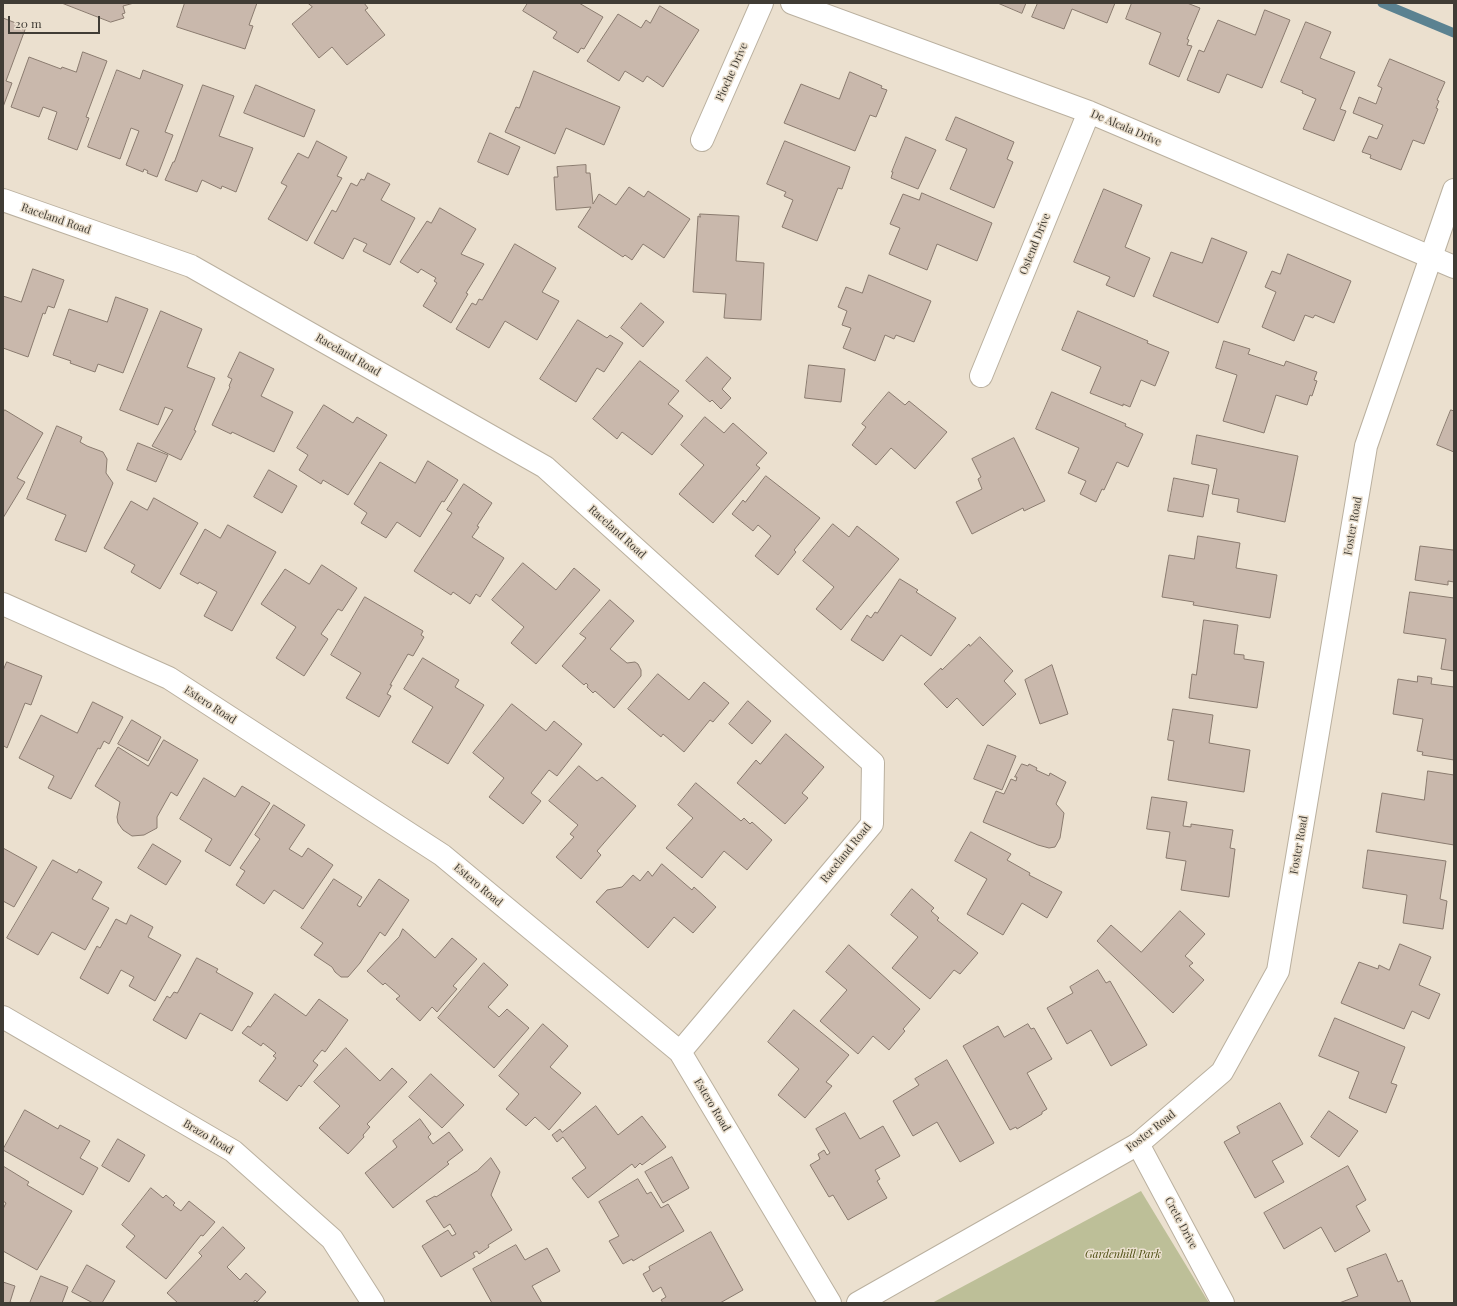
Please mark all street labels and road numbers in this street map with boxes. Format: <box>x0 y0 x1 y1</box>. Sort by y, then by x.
street label: Pioche Drive <box>713 41 751 103</box>
street label: De Alcala Drive <box>1089 107 1163 149</box>
street label: Raceland Road <box>19 201 93 237</box>
street label: Ostend Drive <box>1017 211 1053 277</box>
street label: Raceland Road <box>313 331 383 379</box>
street label: Foster Road <box>1341 496 1365 556</box>
street label: Raceland Road <box>586 503 648 561</box>
street label: Estero Road <box>181 683 239 727</box>
street label: Foster Road <box>1287 815 1311 875</box>
street label: Raceland Road <box>818 821 874 885</box>
street label: Estero Road <box>451 861 505 909</box>
street label: Estero Road <box>691 1076 733 1134</box>
street label: Foster Road <box>1124 1108 1178 1154</box>
street label: Brazo Road <box>181 1117 235 1157</box>
street label: Crete Drive <box>1162 1195 1200 1251</box>

